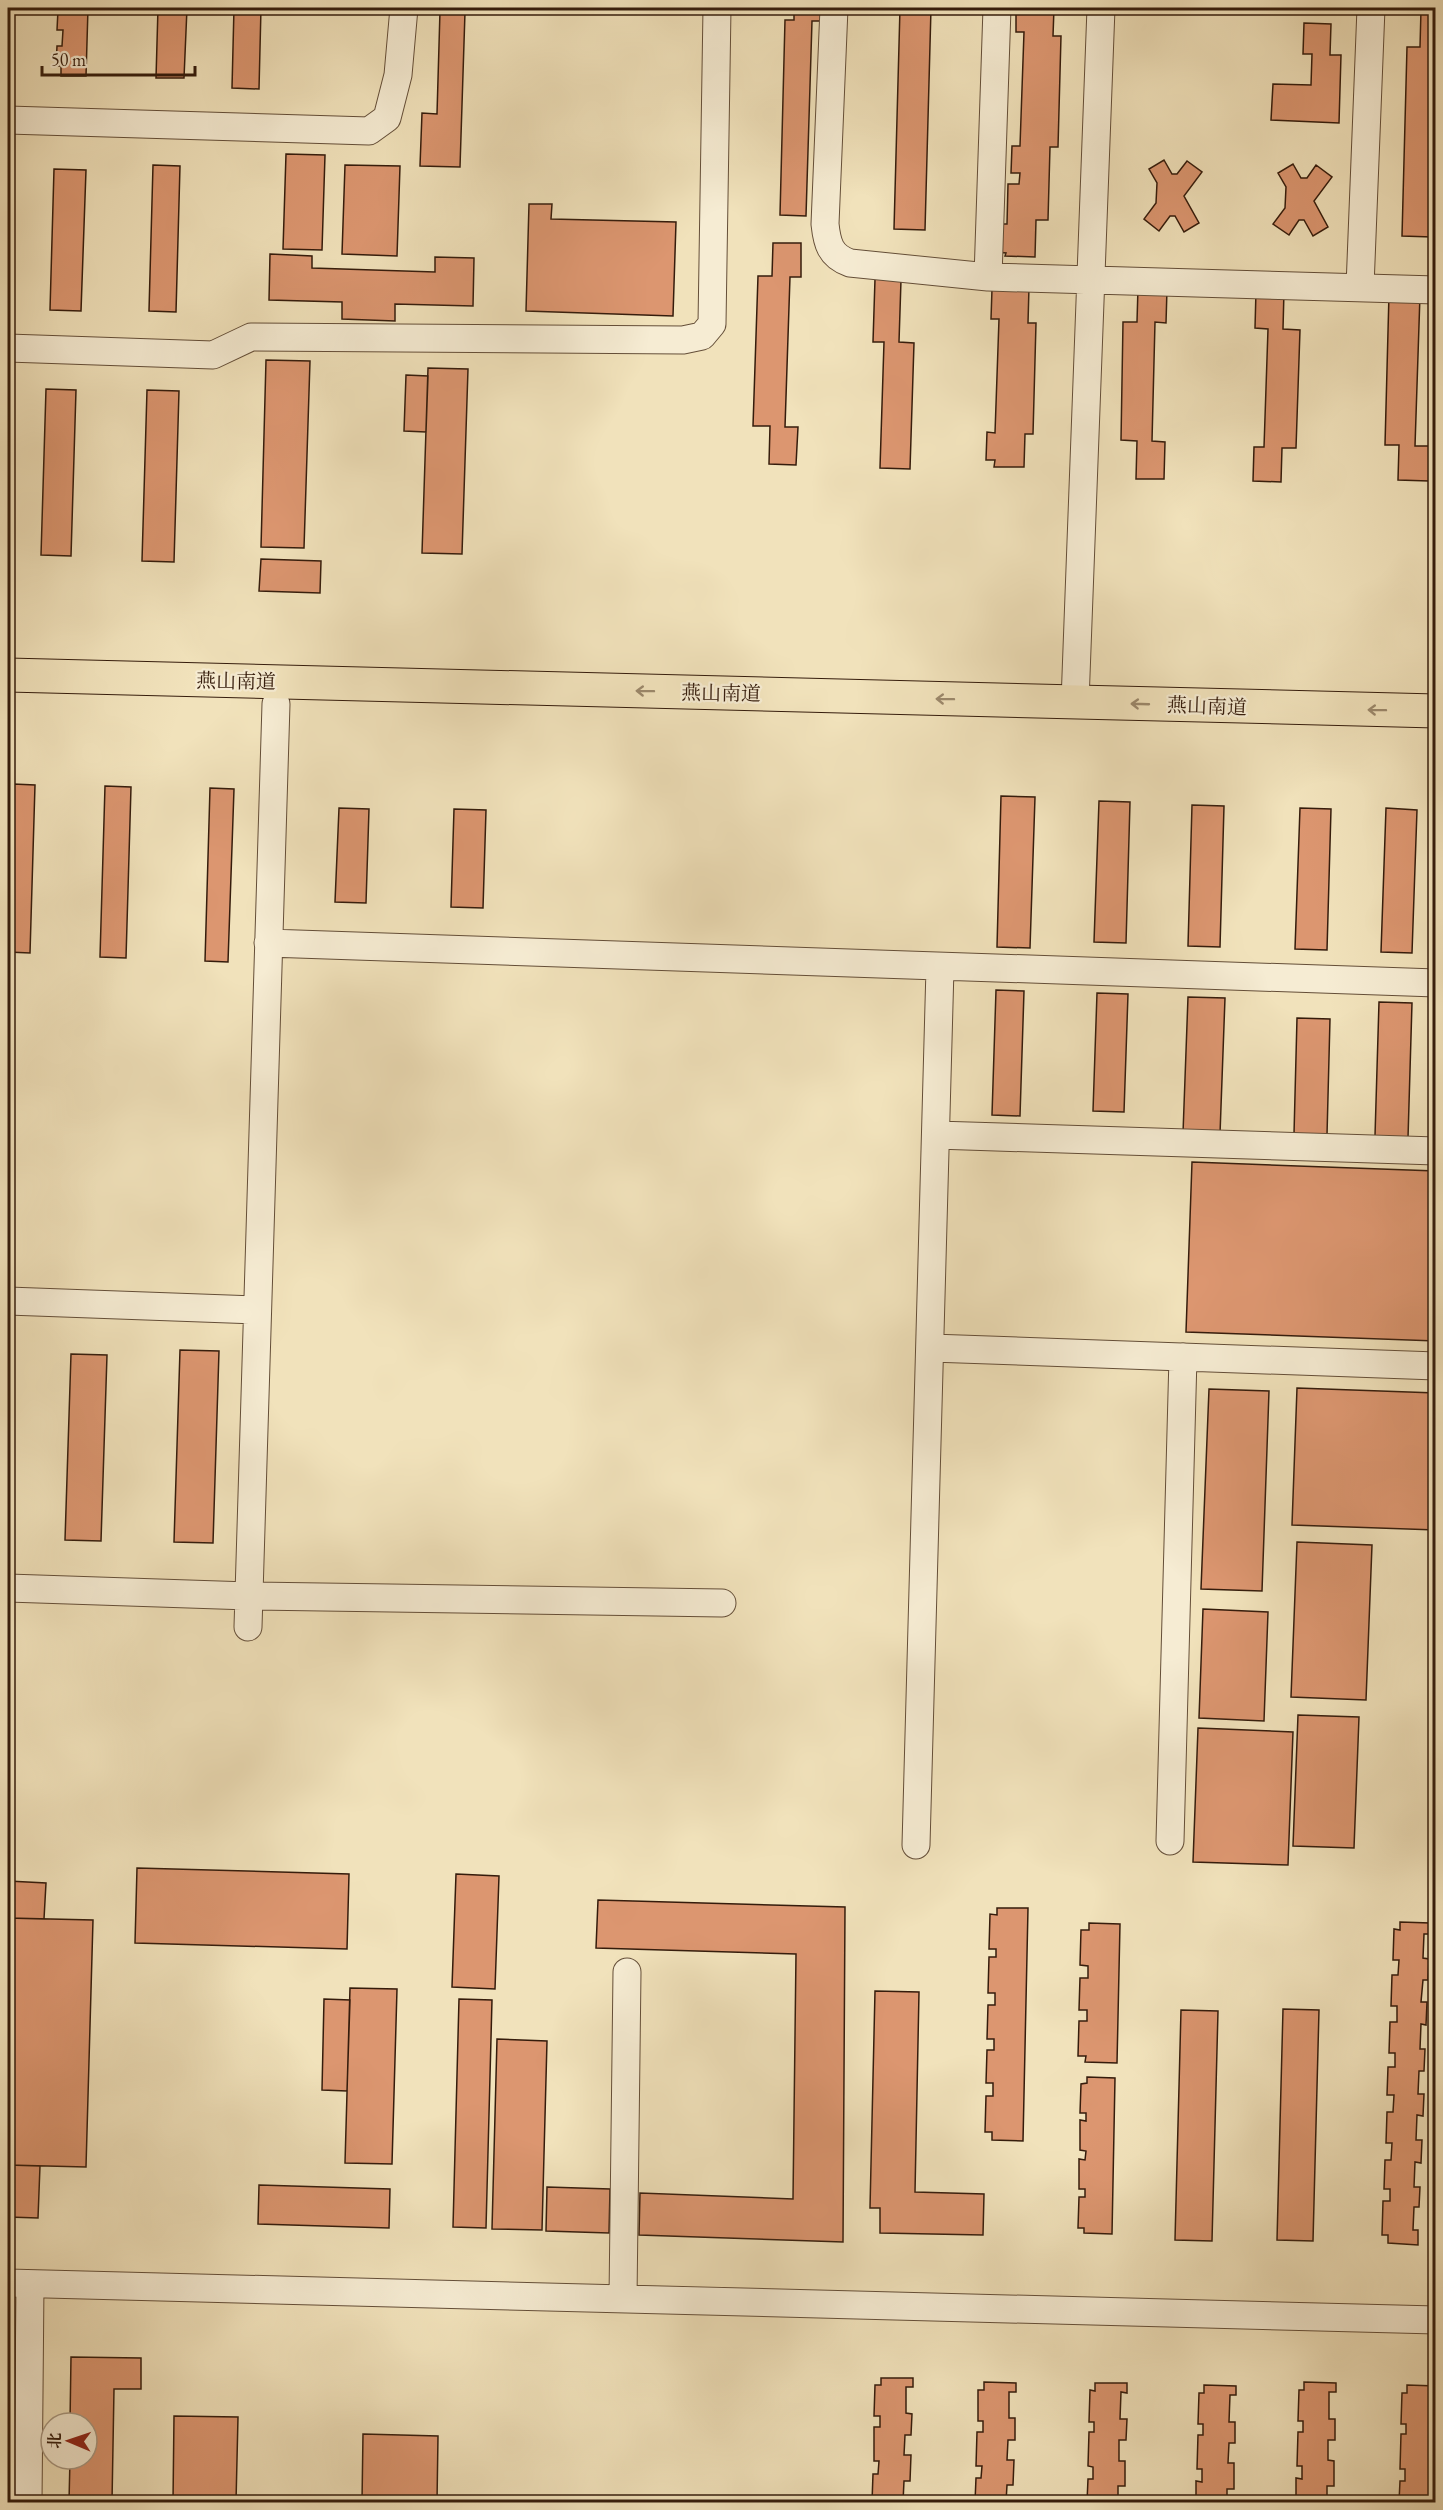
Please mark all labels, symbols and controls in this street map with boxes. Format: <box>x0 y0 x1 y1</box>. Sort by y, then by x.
scale bar <box>42 39 195 77</box>
text: 50 m <box>51 48 86 71</box>
street label: 燕山南道 <box>196 667 276 695</box>
street label: 燕山南道 <box>681 679 761 707</box>
one-way arrow <box>636 685 656 697</box>
street label: 燕山南道 <box>1167 692 1247 720</box>
one-way arrow <box>936 693 956 705</box>
one-way arrow <box>1131 698 1151 710</box>
one-way arrow <box>1368 704 1388 716</box>
north arrow <box>39 2411 99 2471</box>
text: 北 <box>44 2432 65 2449</box>

